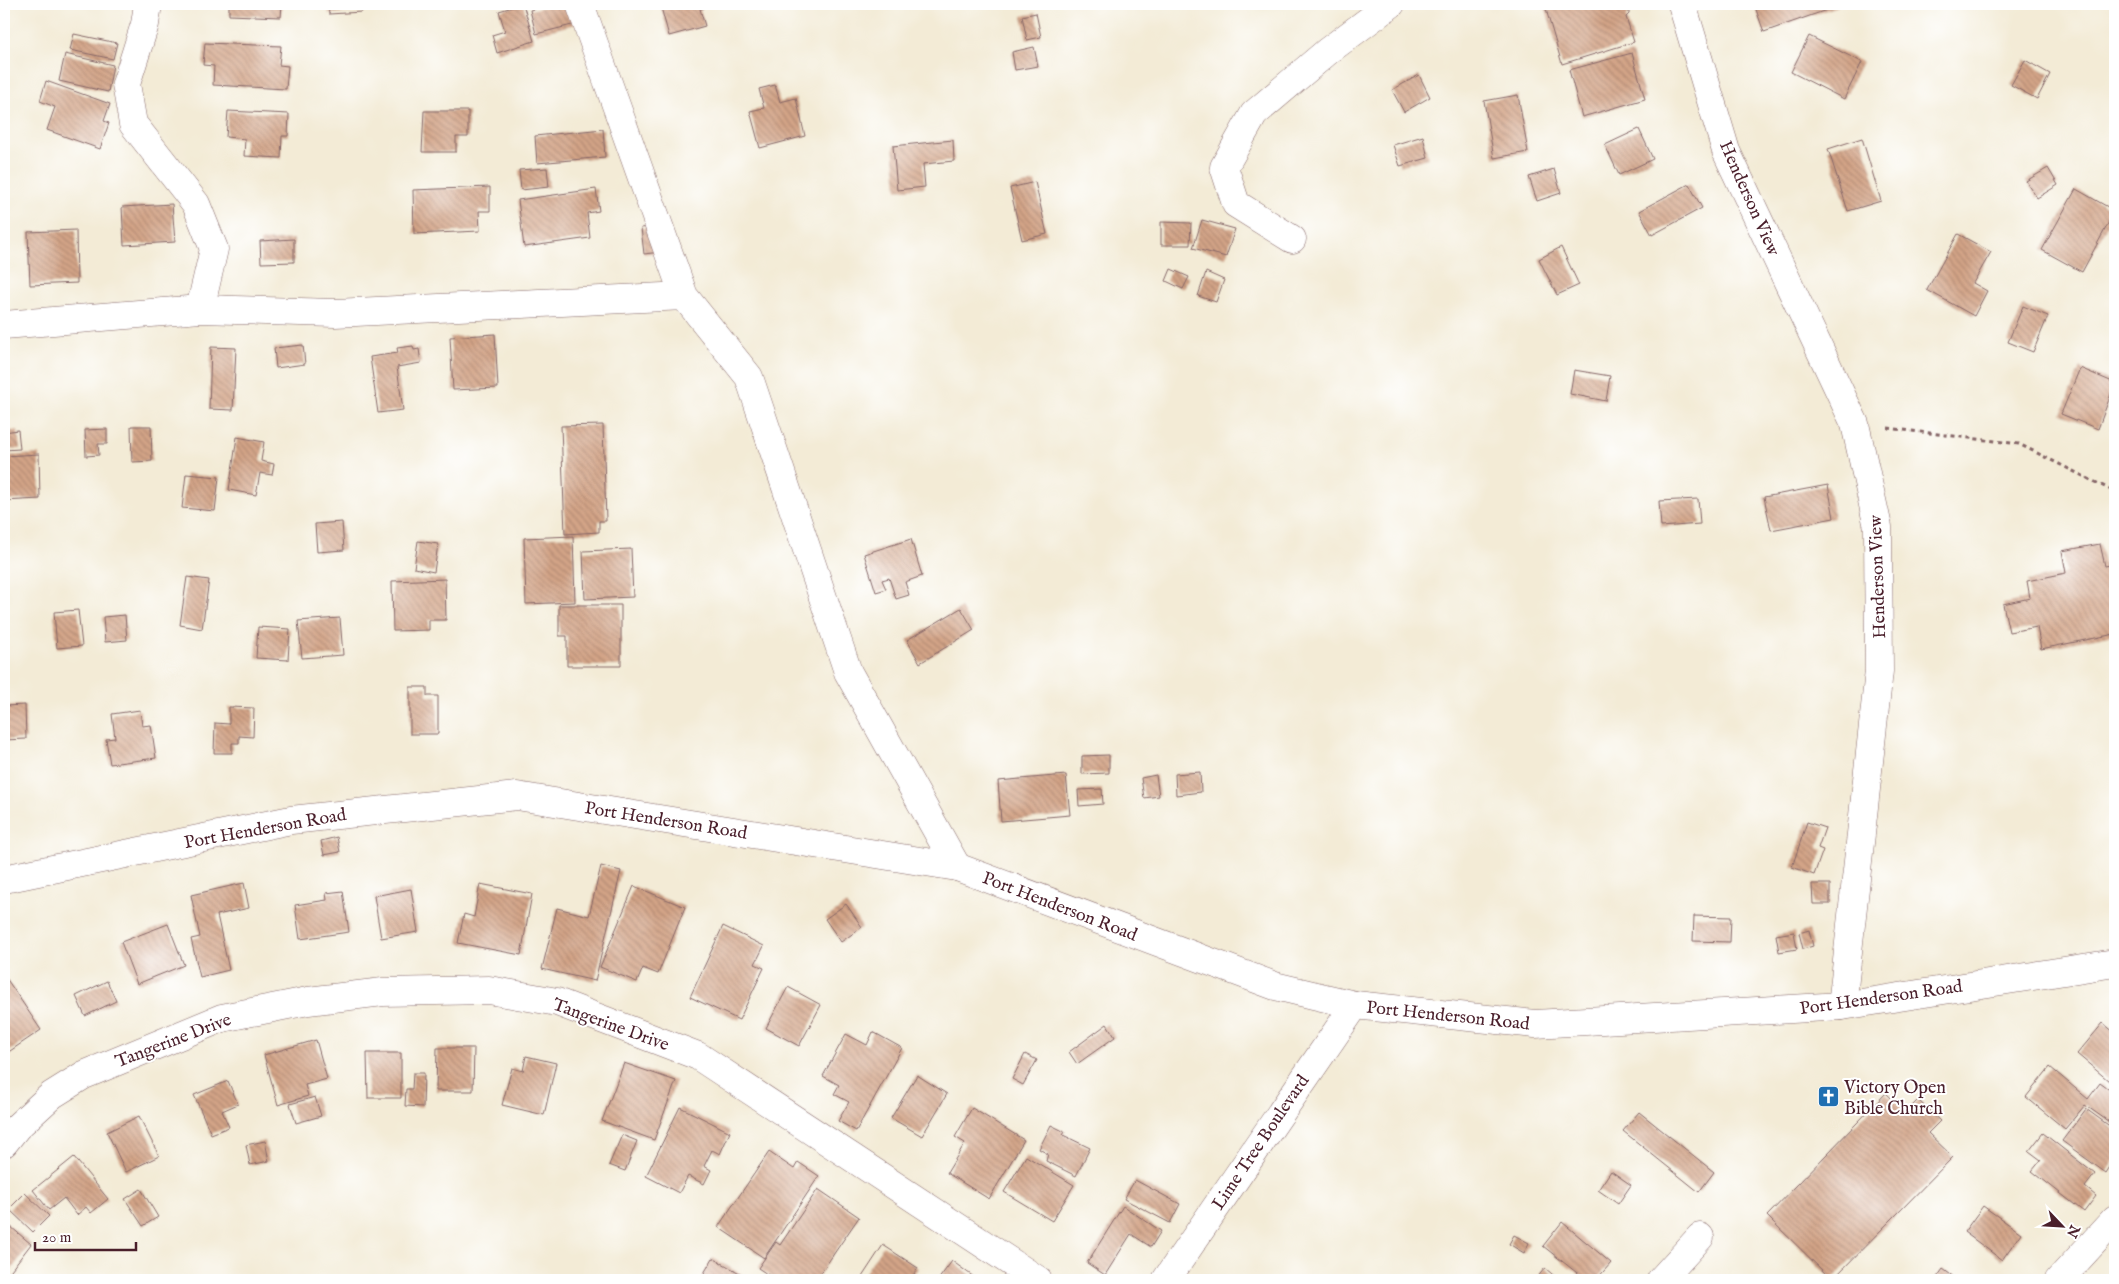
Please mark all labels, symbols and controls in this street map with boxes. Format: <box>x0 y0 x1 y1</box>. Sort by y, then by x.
street label: Henderson View <box>1713 137 1785 261</box>
street label: Henderson View <box>1865 514 1892 639</box>
street label: Port Henderson Road <box>583 797 749 846</box>
street label: Port Henderson Road <box>182 804 348 855</box>
street label: Port Henderson Road <box>979 867 1141 948</box>
street label: Port Henderson Road <box>1798 976 1964 1021</box>
street label: Tangerine Drive <box>549 994 672 1057</box>
street label: Port Henderson Road <box>1365 996 1531 1037</box>
street label: Tangerine Drive <box>112 1009 235 1074</box>
street label: Lime Tree Boulevard <box>1207 1070 1315 1215</box>
place label: Victory Open Bible Church <box>1843 1077 1946 1121</box>
church icon: Victory Open Bible Church <box>1816 1085 1840 1109</box>
north arrow <box>2036 1202 2086 1252</box>
scale bar <box>35 1219 136 1251</box>
text: N <box>2062 1221 2084 1240</box>
text: 20 m <box>42 1228 72 1247</box>

